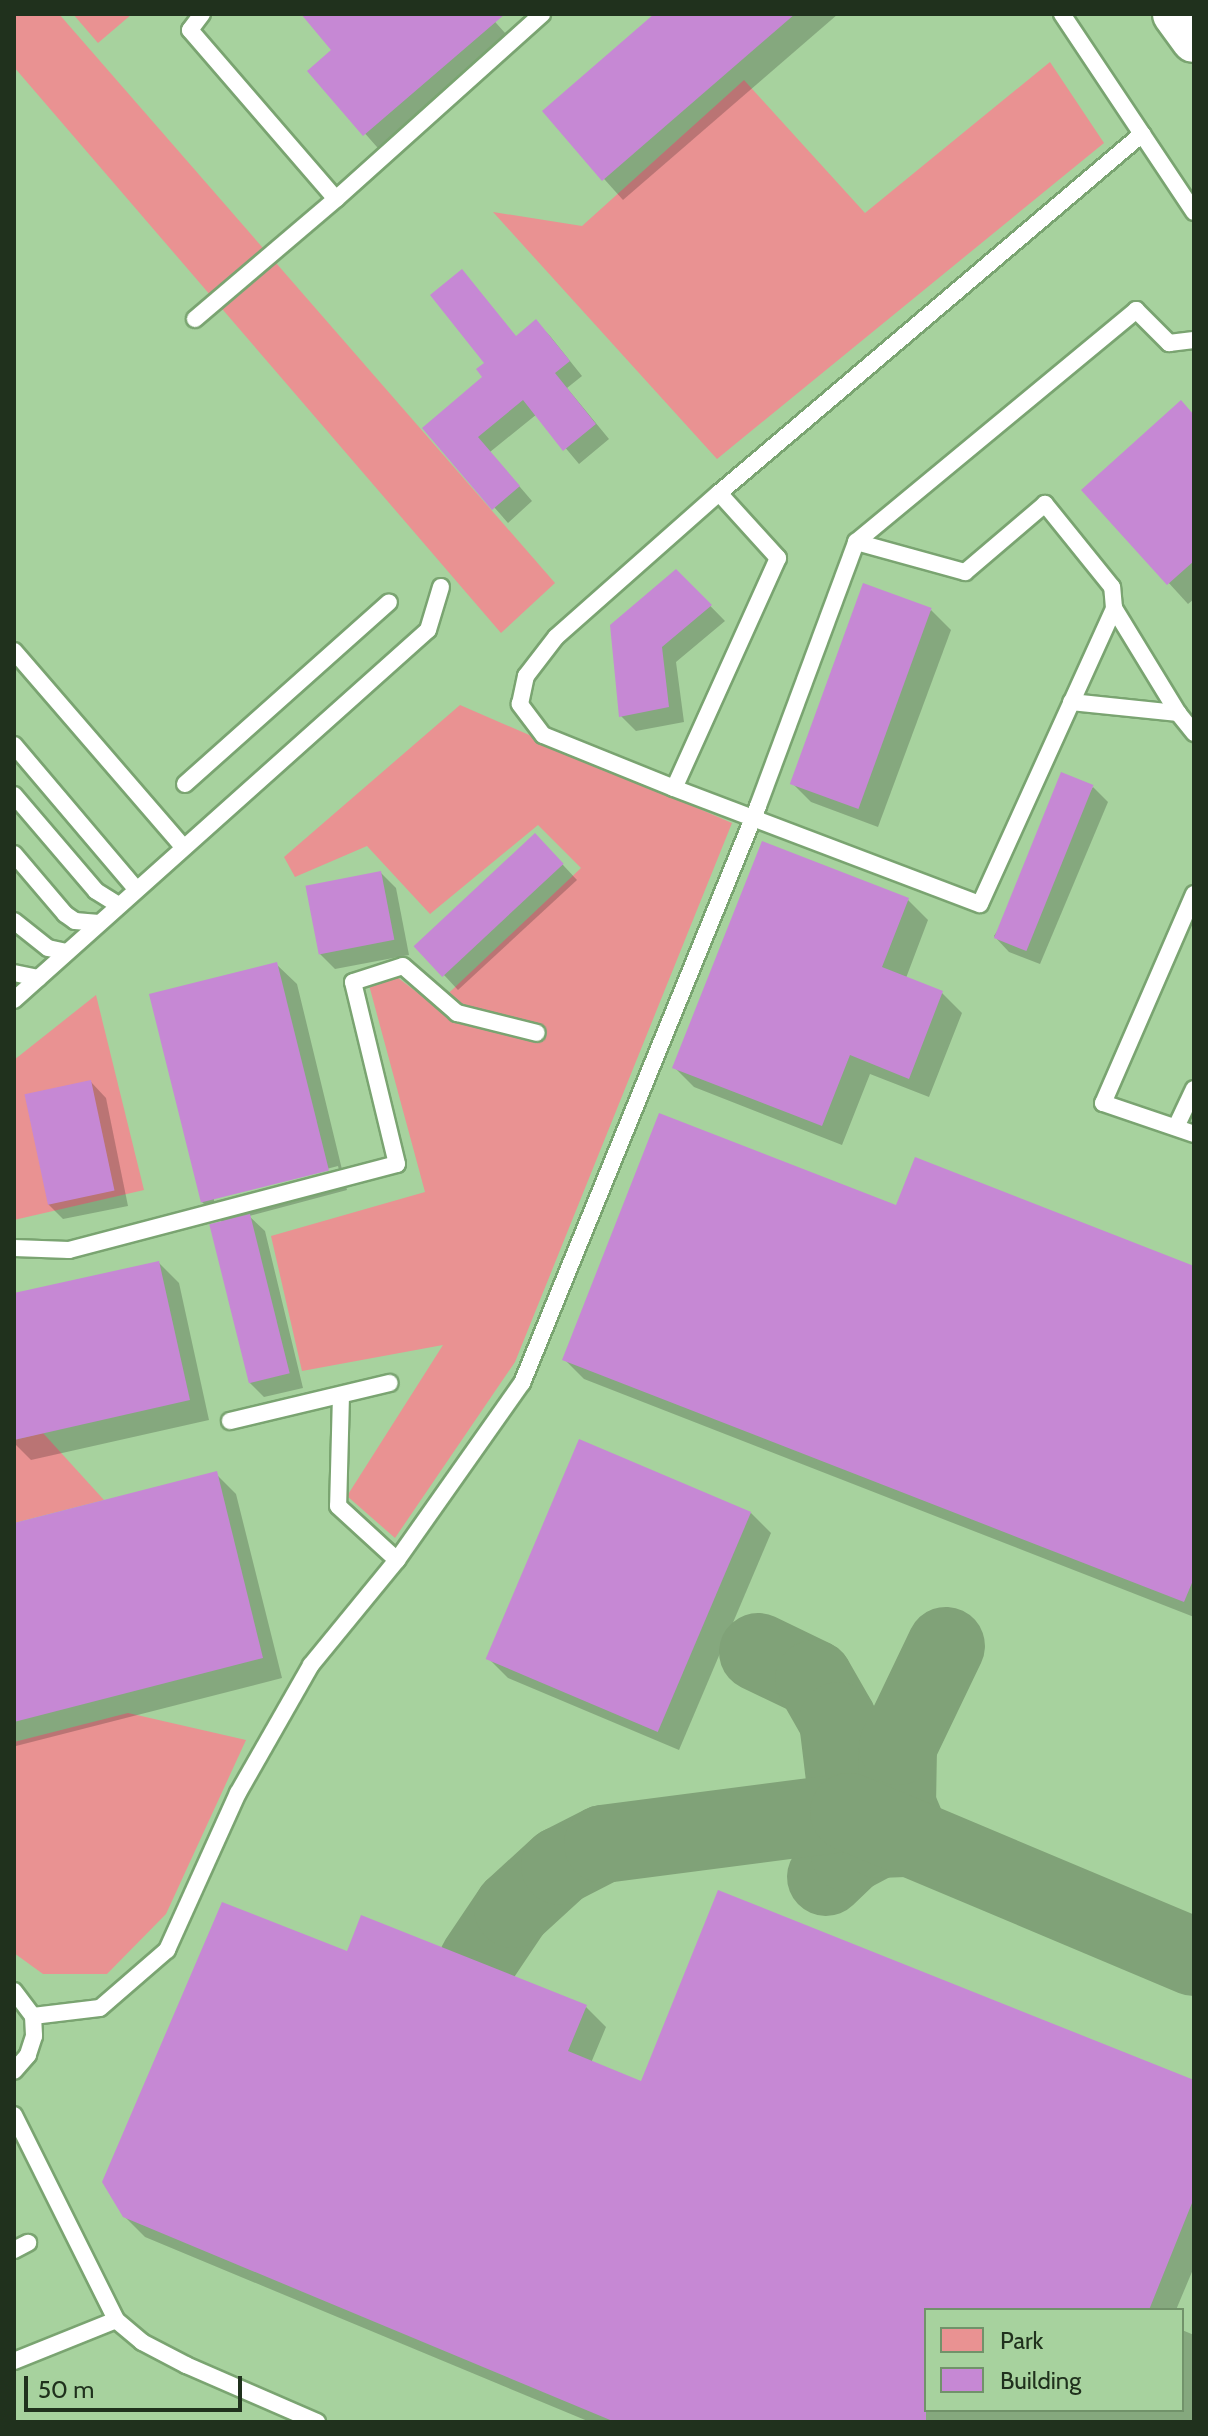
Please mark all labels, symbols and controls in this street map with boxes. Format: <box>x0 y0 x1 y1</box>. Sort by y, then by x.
legend <box>924 2308 1184 2412</box>
text: Park <box>1000 2326 1043 2355</box>
scale bar <box>28 2360 246 2410</box>
text: Building <box>1000 2366 1081 2395</box>
text: 50 m <box>38 2375 94 2404</box>

